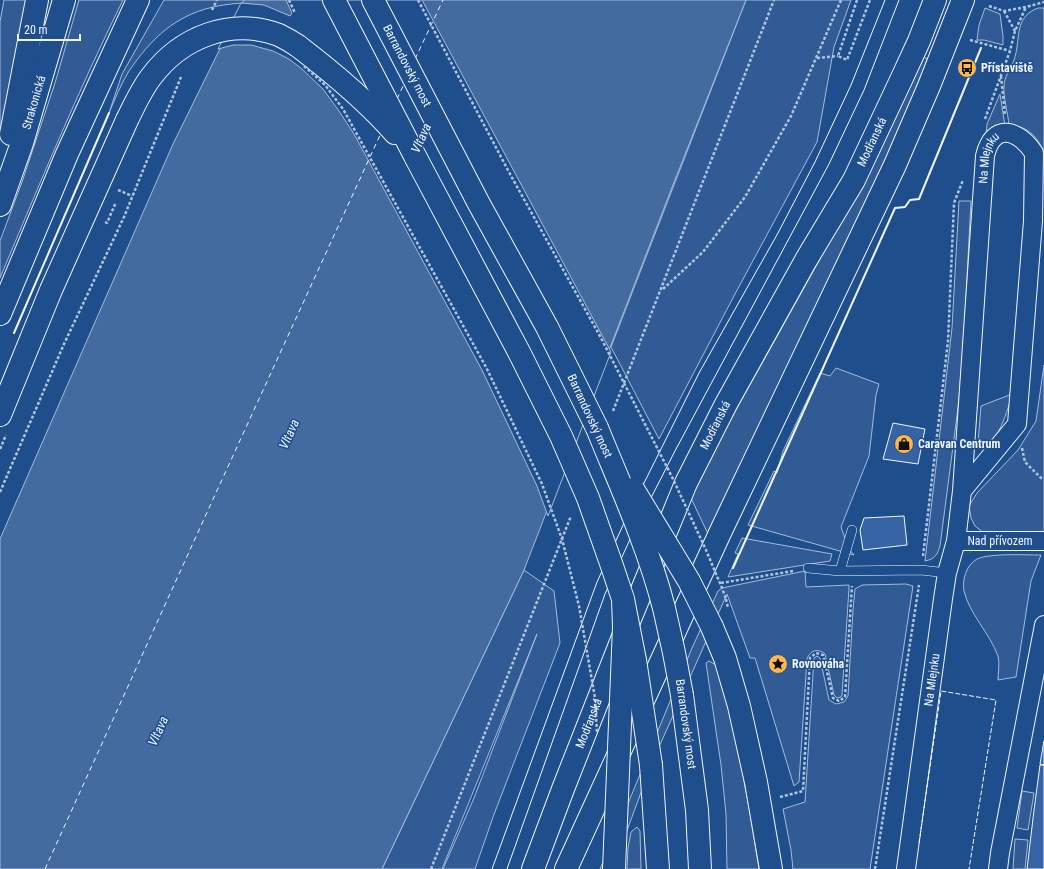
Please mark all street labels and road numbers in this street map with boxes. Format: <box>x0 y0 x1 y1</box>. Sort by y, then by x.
street label: Barrandovský most <box>380 22 434 110</box>
street label: Strakonická <box>19 74 49 131</box>
street label: Modřanská <box>854 115 890 169</box>
street label: Na Mlejnku <box>976 129 1002 184</box>
street label: Barrandovský most <box>564 372 616 460</box>
street label: Modřanská <box>697 398 734 452</box>
street label: Nad přívozem <box>967 534 1033 548</box>
street label: Na Mlejnku <box>921 652 943 707</box>
street label: Barrandovský most <box>673 678 699 770</box>
street label: Modřanská <box>573 696 605 750</box>

